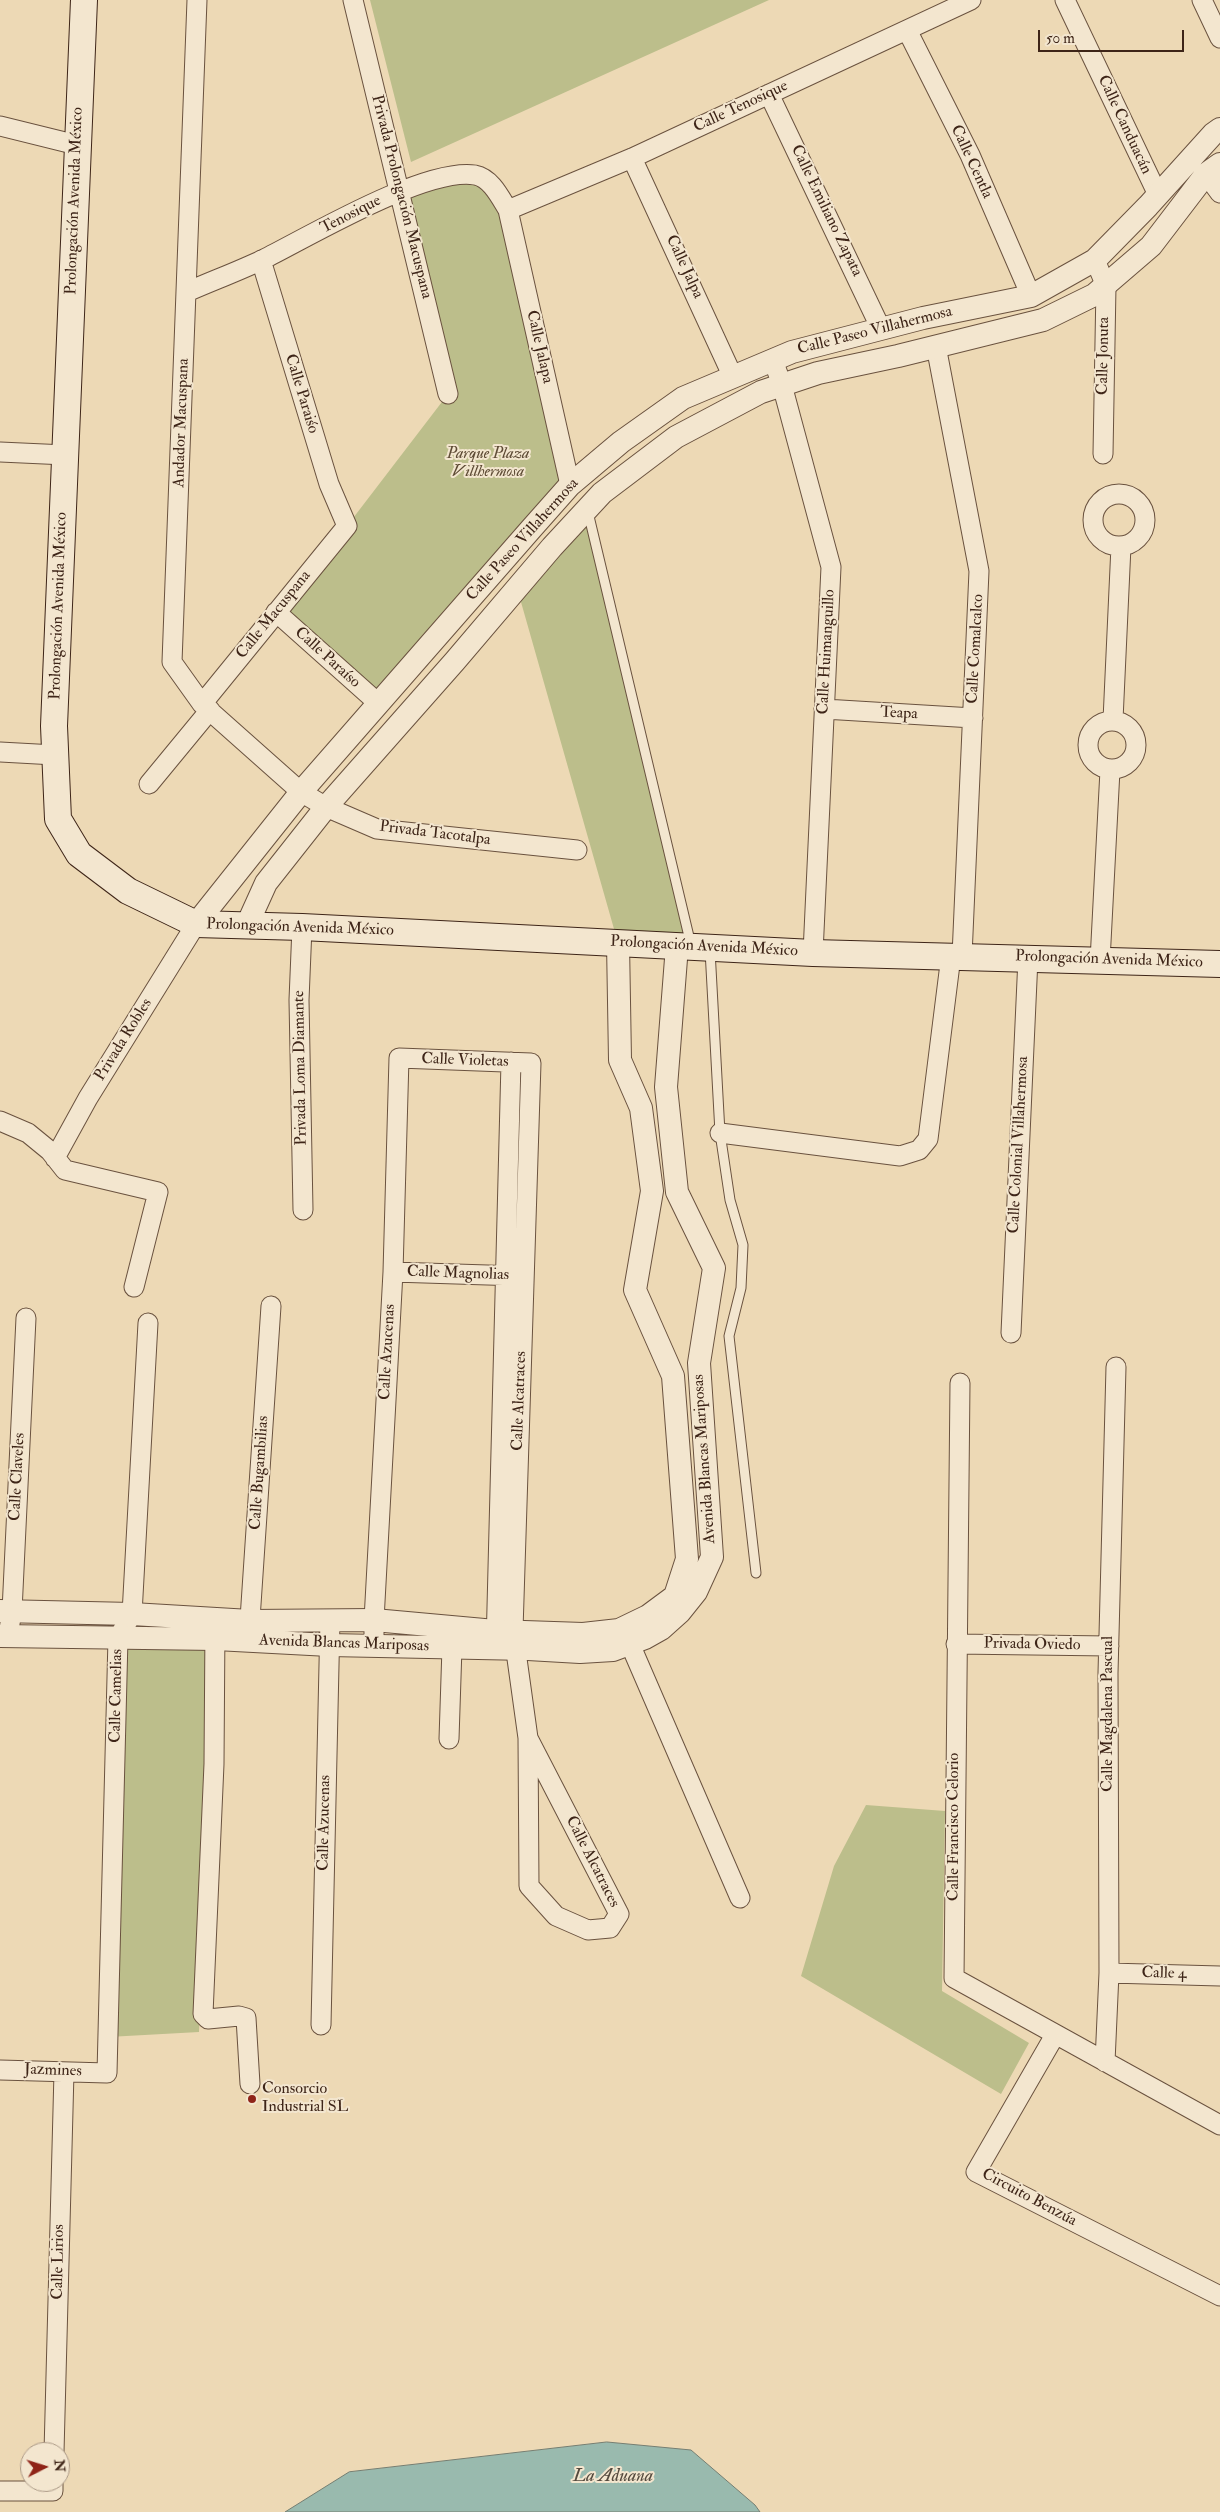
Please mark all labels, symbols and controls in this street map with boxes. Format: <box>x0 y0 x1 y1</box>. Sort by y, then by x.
scale bar <box>1040 20 1186 52</box>
text: 50 m <box>1046 29 1075 48</box>
street label: Calle Canduacán <box>1093 73 1155 177</box>
street label: Calle Tenosique <box>691 77 791 137</box>
street label: Privada Prolongación Macuspana <box>366 93 436 301</box>
street label: Prolongación Avenida México <box>62 107 88 295</box>
street label: Calle Centla <box>946 122 996 202</box>
street label: Calle Emiliano Zapata <box>786 142 866 280</box>
street label: Tenosique <box>317 192 385 238</box>
street label: Calle Jalpa <box>661 232 707 302</box>
street label: Calle Paseo Villahermosa <box>796 302 954 360</box>
street label: Calle Jalapa <box>521 309 557 385</box>
street label: Calle Jonuta <box>1094 317 1114 395</box>
street label: Calle Paraiśo <box>280 352 322 436</box>
street label: Andador Macuspana <box>170 358 194 488</box>
park label: Parque Plaza Villhermosa <box>447 445 529 483</box>
street label: Calle Paseo Villahermosa <box>463 475 583 605</box>
street label: Prolongación Avenida México <box>46 512 72 700</box>
street label: Calle Macuspana <box>233 567 315 663</box>
street label: Calle Huimanguillo <box>814 589 840 715</box>
street label: Calle Comalcalco <box>964 594 988 704</box>
street label: Calle Paraíso <box>290 623 364 693</box>
street label: Teapa <box>880 703 918 725</box>
street label: Privada Tacotalpa <box>378 818 492 850</box>
street label: Prolongación Avenida México <box>206 915 394 941</box>
street label: Prolongación Avenida México <box>610 932 798 962</box>
street label: Prolongación Avenida México <box>1015 947 1203 973</box>
street label: Privada Loma Diamante <box>290 990 312 1146</box>
street label: Privada Robles <box>91 995 157 1085</box>
street label: Calle Violetas <box>421 1050 509 1072</box>
street label: Calle Colonial Villahermosa <box>1005 1056 1033 1234</box>
street label: Calle Magnolias <box>406 1263 510 1285</box>
street label: Calle Azucenas <box>376 1304 400 1400</box>
street label: Calle Alcatraces <box>509 1351 531 1451</box>
street label: Avenida Blancas Mariposas <box>689 1373 721 1545</box>
street label: Calle Bugambilias <box>246 1415 274 1531</box>
street label: Calle Claveles <box>6 1432 30 1522</box>
street label: Avenida Blancas Mariposas <box>259 1631 429 1657</box>
street label: Privada Oviedo <box>983 1635 1081 1655</box>
street label: Calle Magdalena Pascual <box>1099 1636 1119 1792</box>
street label: Calle Camelias <box>107 1649 127 1743</box>
street label: Calle Francisco Celorio <box>945 1753 965 1901</box>
street label: Calle Azucenas <box>315 1775 335 1871</box>
street label: Calle Alcatraces <box>561 1813 623 1911</box>
street label: Calle 4 <box>1141 1964 1187 1984</box>
street label: Jazmines <box>24 2060 82 2082</box>
place label: Consorcio Industrial SL <box>262 2080 348 2118</box>
marker: Consorcio Industrial SL <box>246 2093 258 2105</box>
street label: Circuito Benzúa <box>978 2165 1080 2231</box>
street label: Calle Lirios <box>49 2224 69 2300</box>
north arrow <box>20 2442 70 2492</box>
text: N <box>50 2459 68 2473</box>
water label: La Aduana <box>573 2466 653 2488</box>

